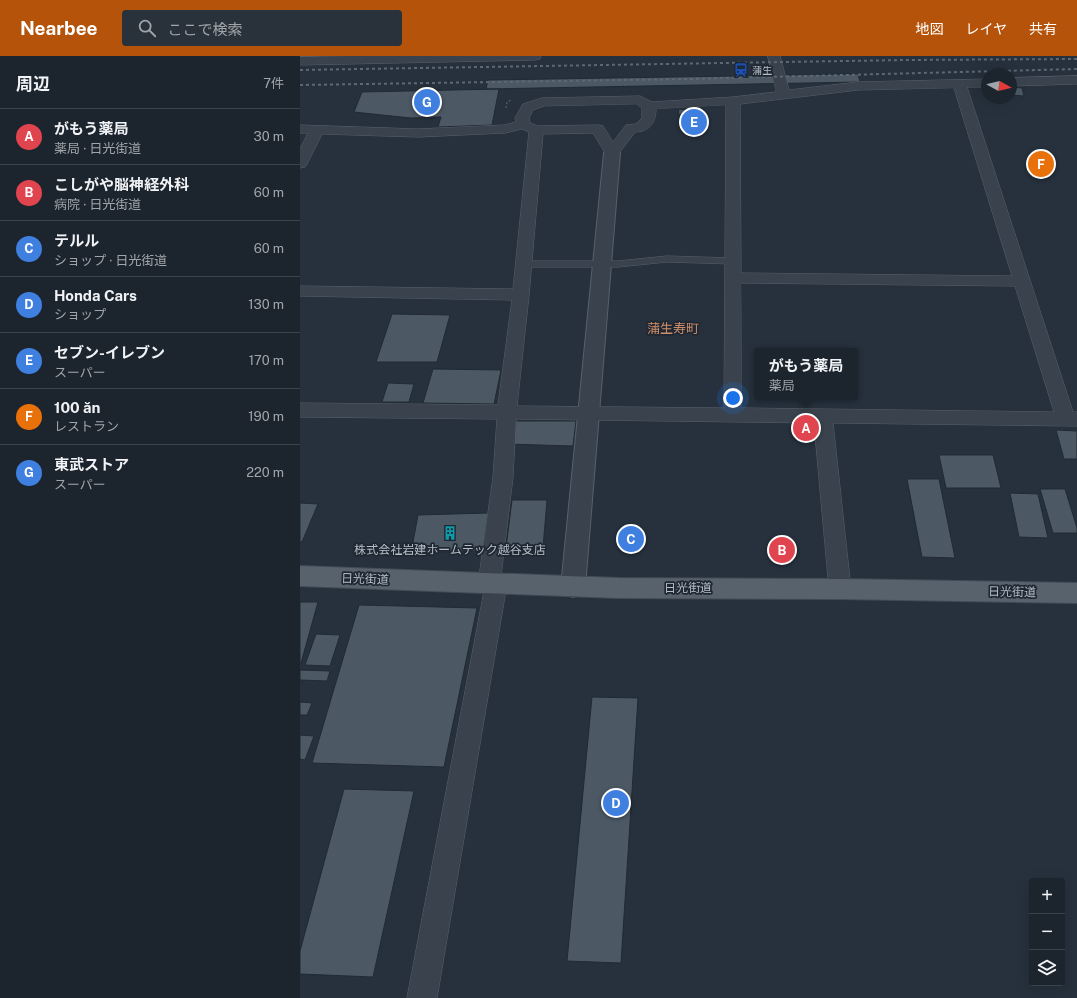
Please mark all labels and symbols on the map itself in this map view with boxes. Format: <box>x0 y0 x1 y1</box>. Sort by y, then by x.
station icon: 蒲生 <box>733 62 749 78</box>
place label: 蒲生 <box>752 64 772 76</box>
north arrow <box>981 68 1017 104</box>
pin: G <box>414 87 440 117</box>
pin: E <box>681 107 707 137</box>
pin: F <box>1028 149 1054 179</box>
district label: 蒲生寿町 <box>647 321 699 336</box>
your location <box>723 388 743 408</box>
pin: A <box>793 413 819 443</box>
pin: C <box>618 524 644 554</box>
building icon: 株式会社岩建ホームテック越谷支店 <box>442 525 458 541</box>
pin: B <box>769 535 795 565</box>
place label: 株式会社岩建ホームテック越谷支店 <box>354 543 546 557</box>
street label: 日光街道 <box>341 571 389 587</box>
street label: 日光街道 <box>664 581 712 595</box>
street label: 日光街道 <box>988 585 1036 599</box>
pin: D <box>603 788 629 818</box>

